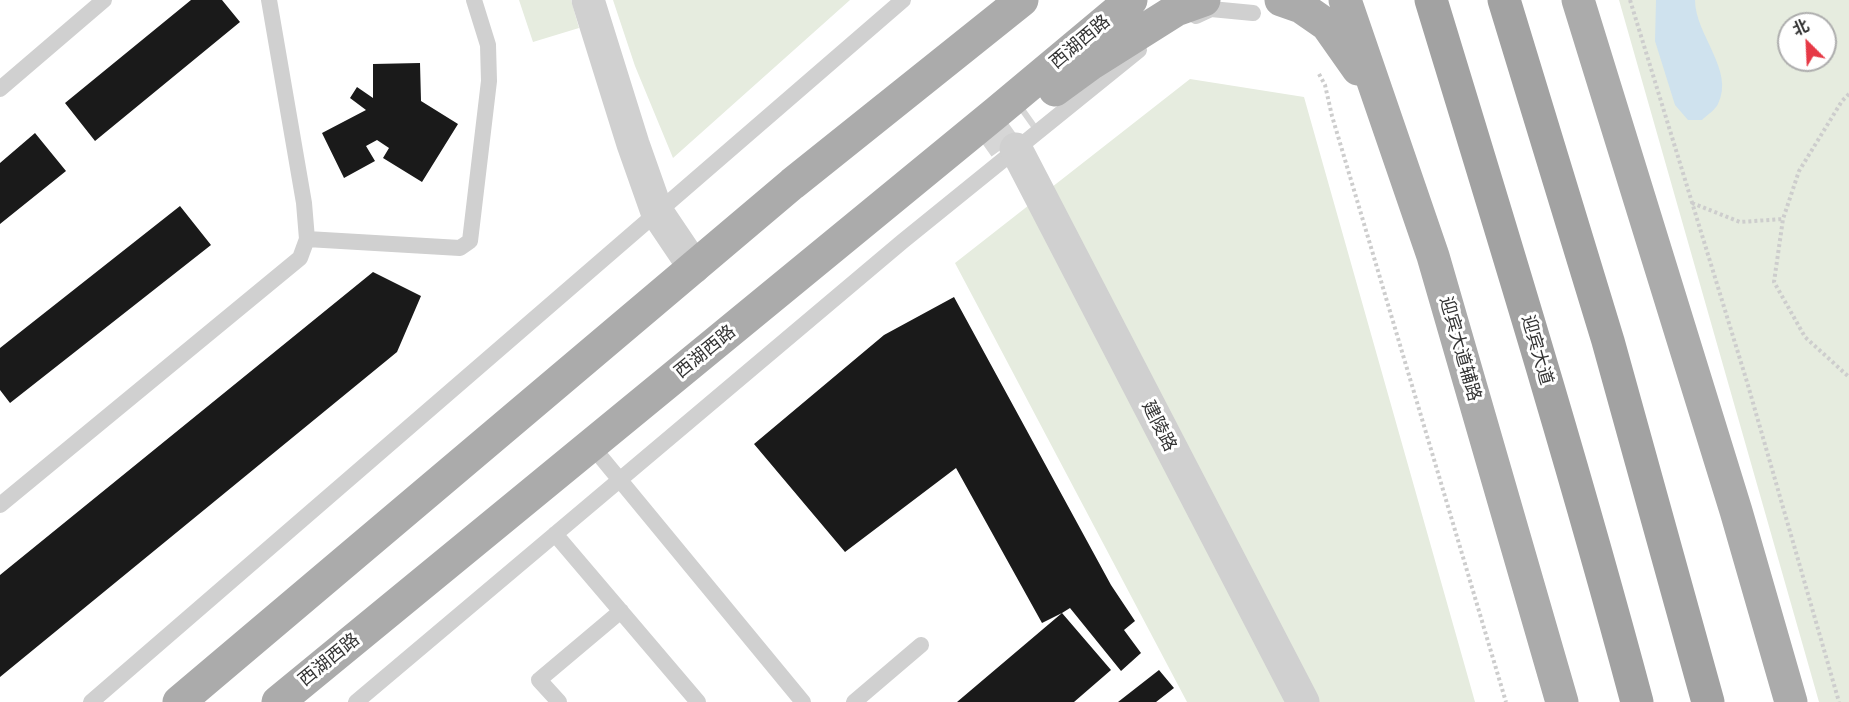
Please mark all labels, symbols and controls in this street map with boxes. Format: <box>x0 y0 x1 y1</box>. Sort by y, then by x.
street label: 西湖西路 <box>1045 11 1115 73</box>
north arrow <box>1777 12 1837 72</box>
text: 北 <box>1789 15 1812 40</box>
street label: 迎宾大道辅路 <box>1435 294 1485 404</box>
street label: 迎宾大道 <box>1517 312 1557 388</box>
street label: 西湖西路 <box>670 321 740 383</box>
street label: 建陵路 <box>1137 397 1181 455</box>
street label: 西湖西路 <box>294 629 364 691</box>

